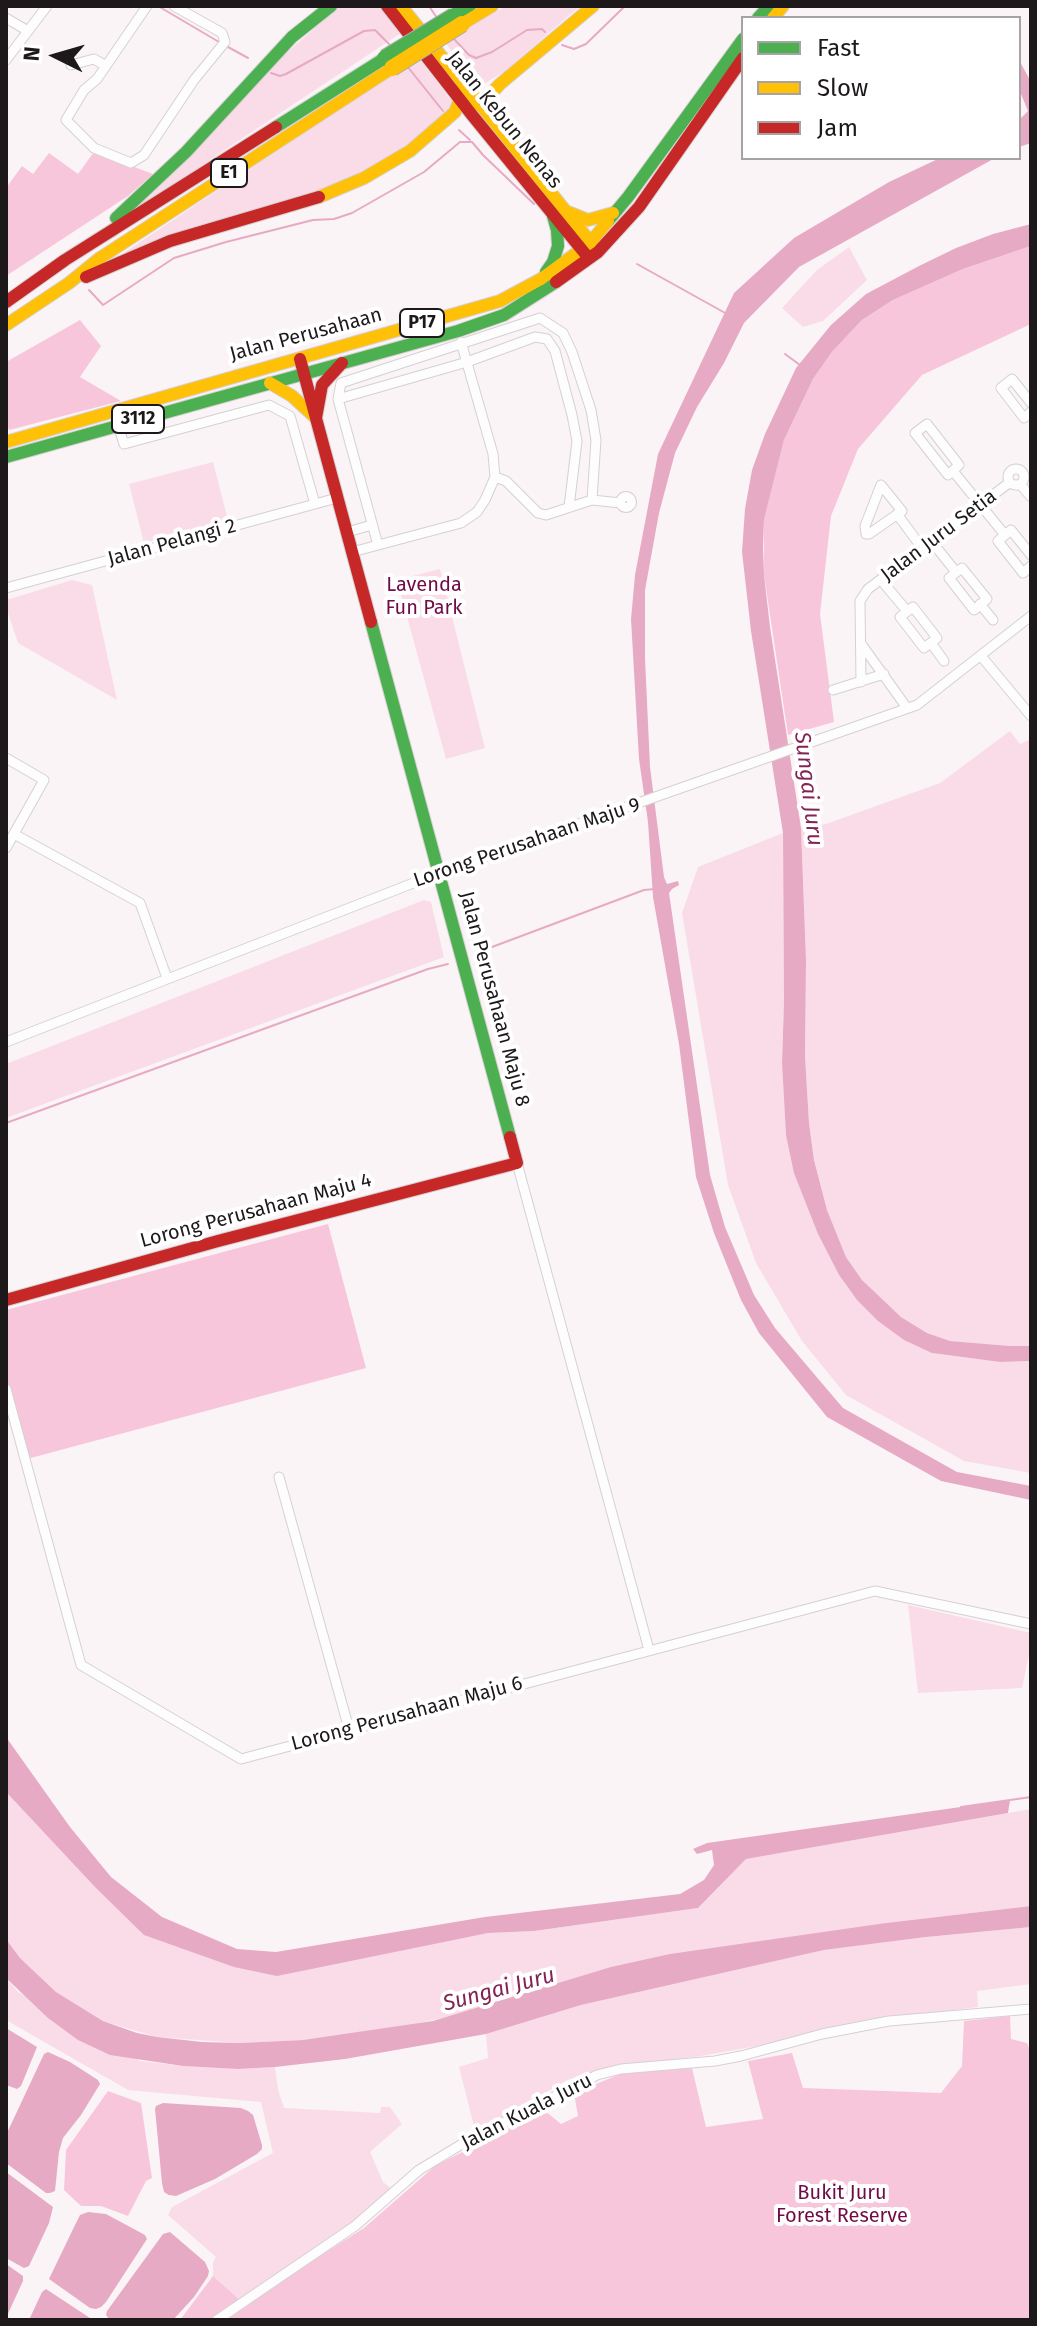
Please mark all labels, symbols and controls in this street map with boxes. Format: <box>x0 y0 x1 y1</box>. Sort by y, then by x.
north arrow <box>16 16 96 96</box>
legend <box>741 16 1021 160</box>
text: Fast <box>817 34 860 62</box>
text: N <box>18 45 46 62</box>
street label: Jalan Kebun Nenas <box>441 47 567 193</box>
text: Slow <box>817 74 868 102</box>
text: Jam <box>817 114 858 142</box>
road number: E1 <box>211 159 247 187</box>
street label: Jalan Perusahaan <box>227 303 385 367</box>
road number: P17 <box>400 309 444 337</box>
road number: 3112 <box>112 405 164 433</box>
street label: Jalan Juru Setia <box>877 485 1001 587</box>
street label: Jalan Pelangi 2 <box>105 514 239 572</box>
park label: Lavenda Fun Park <box>385 573 463 620</box>
water label: Sungai Juru <box>788 730 828 848</box>
street label: Lorong Perusahaan Maju 9 <box>410 793 644 893</box>
street label: Jalan Perusahaan Maju 8 <box>454 889 534 1109</box>
street label: Lorong Perusahaan Maju 4 <box>138 1169 374 1253</box>
street label: Lorong Perusahaan Maju 6 <box>289 1672 525 1756</box>
water label: Sungai Juru <box>440 1962 558 2018</box>
street label: Jalan Kuala Juru <box>458 2069 596 2155</box>
park label: Bukit Juru Forest Reserve <box>776 2181 908 2228</box>

